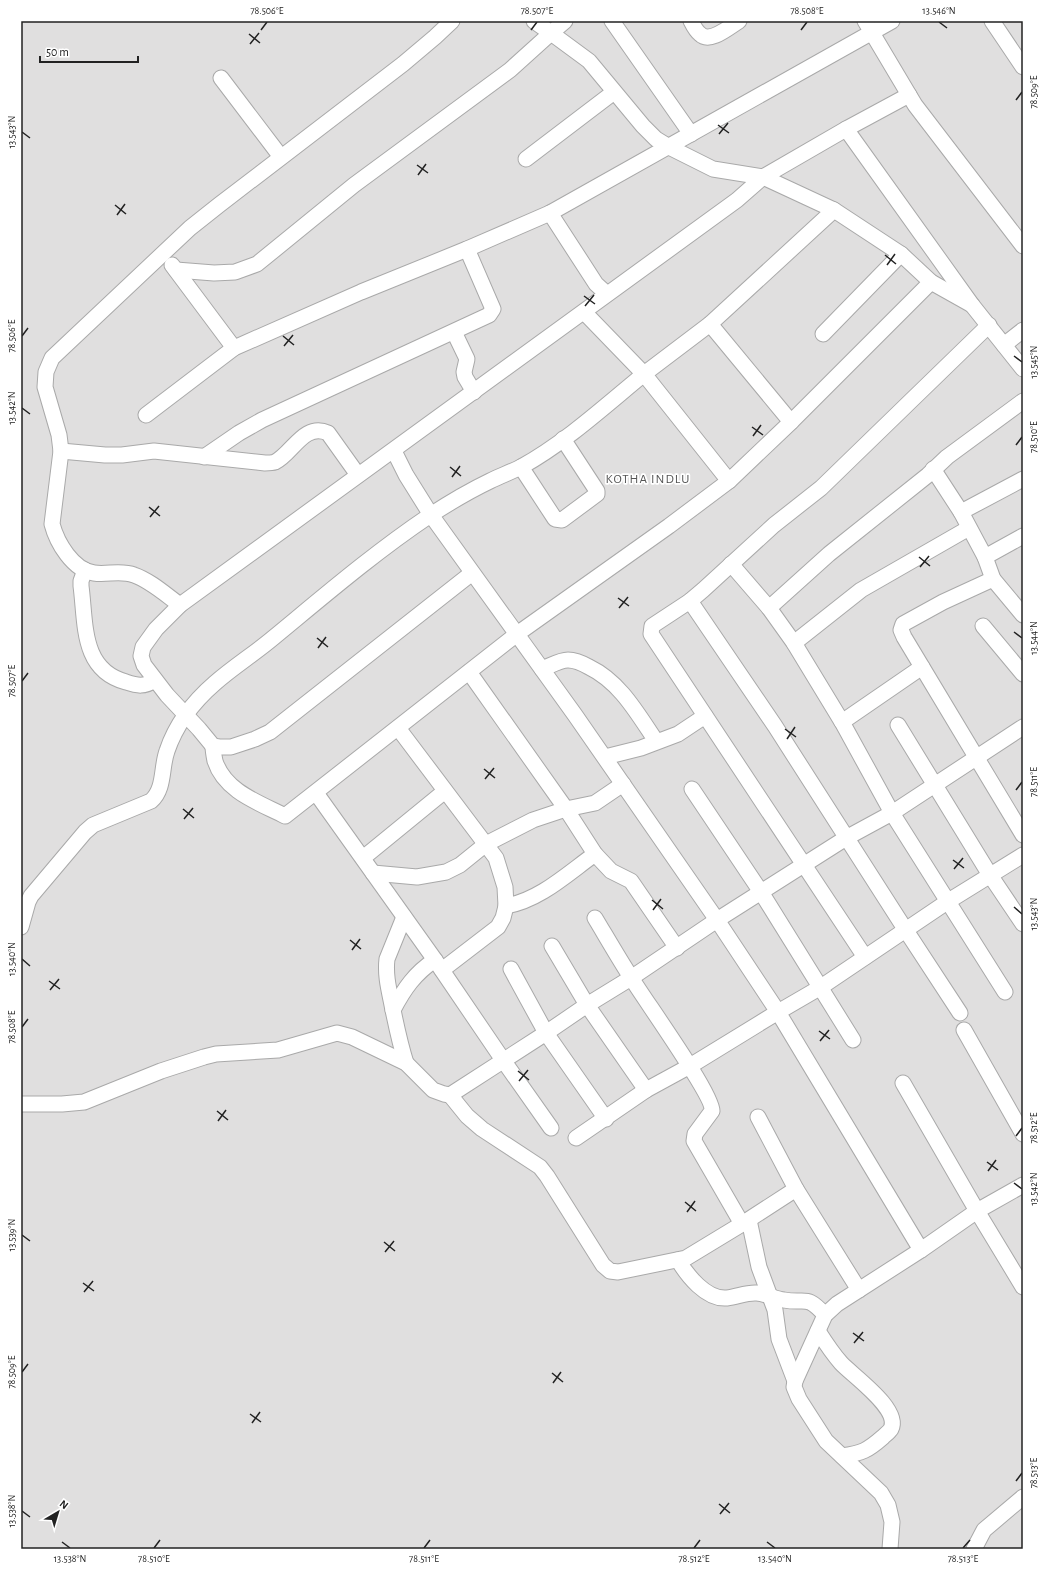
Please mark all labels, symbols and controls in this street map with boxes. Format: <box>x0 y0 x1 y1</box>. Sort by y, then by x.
text: 78.506°E <box>250 6 284 16</box>
text: 78.507°E <box>521 6 553 16</box>
text: 78.508°E <box>790 6 824 16</box>
text: 13.546°N <box>922 6 956 16</box>
scale bar <box>40 38 138 64</box>
text: 50 m <box>46 46 69 58</box>
text: 78.509°E <box>1029 75 1039 109</box>
text: 13.543°N <box>7 116 17 148</box>
text: 78.506°E <box>7 319 17 353</box>
text: 13.545°N <box>1029 346 1039 378</box>
text: 13.542°N <box>7 391 17 425</box>
text: 78.510°E <box>1029 421 1039 453</box>
district label: KOTHA INDLU <box>606 473 690 486</box>
text: 13.544°N <box>1029 621 1039 655</box>
text: 78.507°E <box>7 665 17 697</box>
text: 78.511°E <box>1029 767 1039 797</box>
text: 13.543°N <box>1029 898 1039 930</box>
text: 13.540°N <box>7 942 17 976</box>
text: 78.508°E <box>7 1010 17 1044</box>
text: 78.512°E <box>1029 1112 1039 1144</box>
text: 13.542°N <box>1029 1172 1039 1206</box>
text: 13.539°N <box>7 1219 17 1251</box>
text: 78.509°E <box>7 1355 17 1389</box>
text: 78.513°E <box>1029 1457 1039 1488</box>
north arrow <box>38 1492 78 1532</box>
text: 13.538°N <box>7 1495 17 1527</box>
text: N <box>57 1498 70 1511</box>
text: 13.538°N <box>54 1554 86 1564</box>
text: 78.510°E <box>138 1554 170 1564</box>
text: 78.511°E <box>409 1554 439 1564</box>
text: 78.512°E <box>678 1554 710 1564</box>
text: 13.540°N <box>758 1554 792 1564</box>
text: 78.513°E <box>948 1554 979 1564</box>

